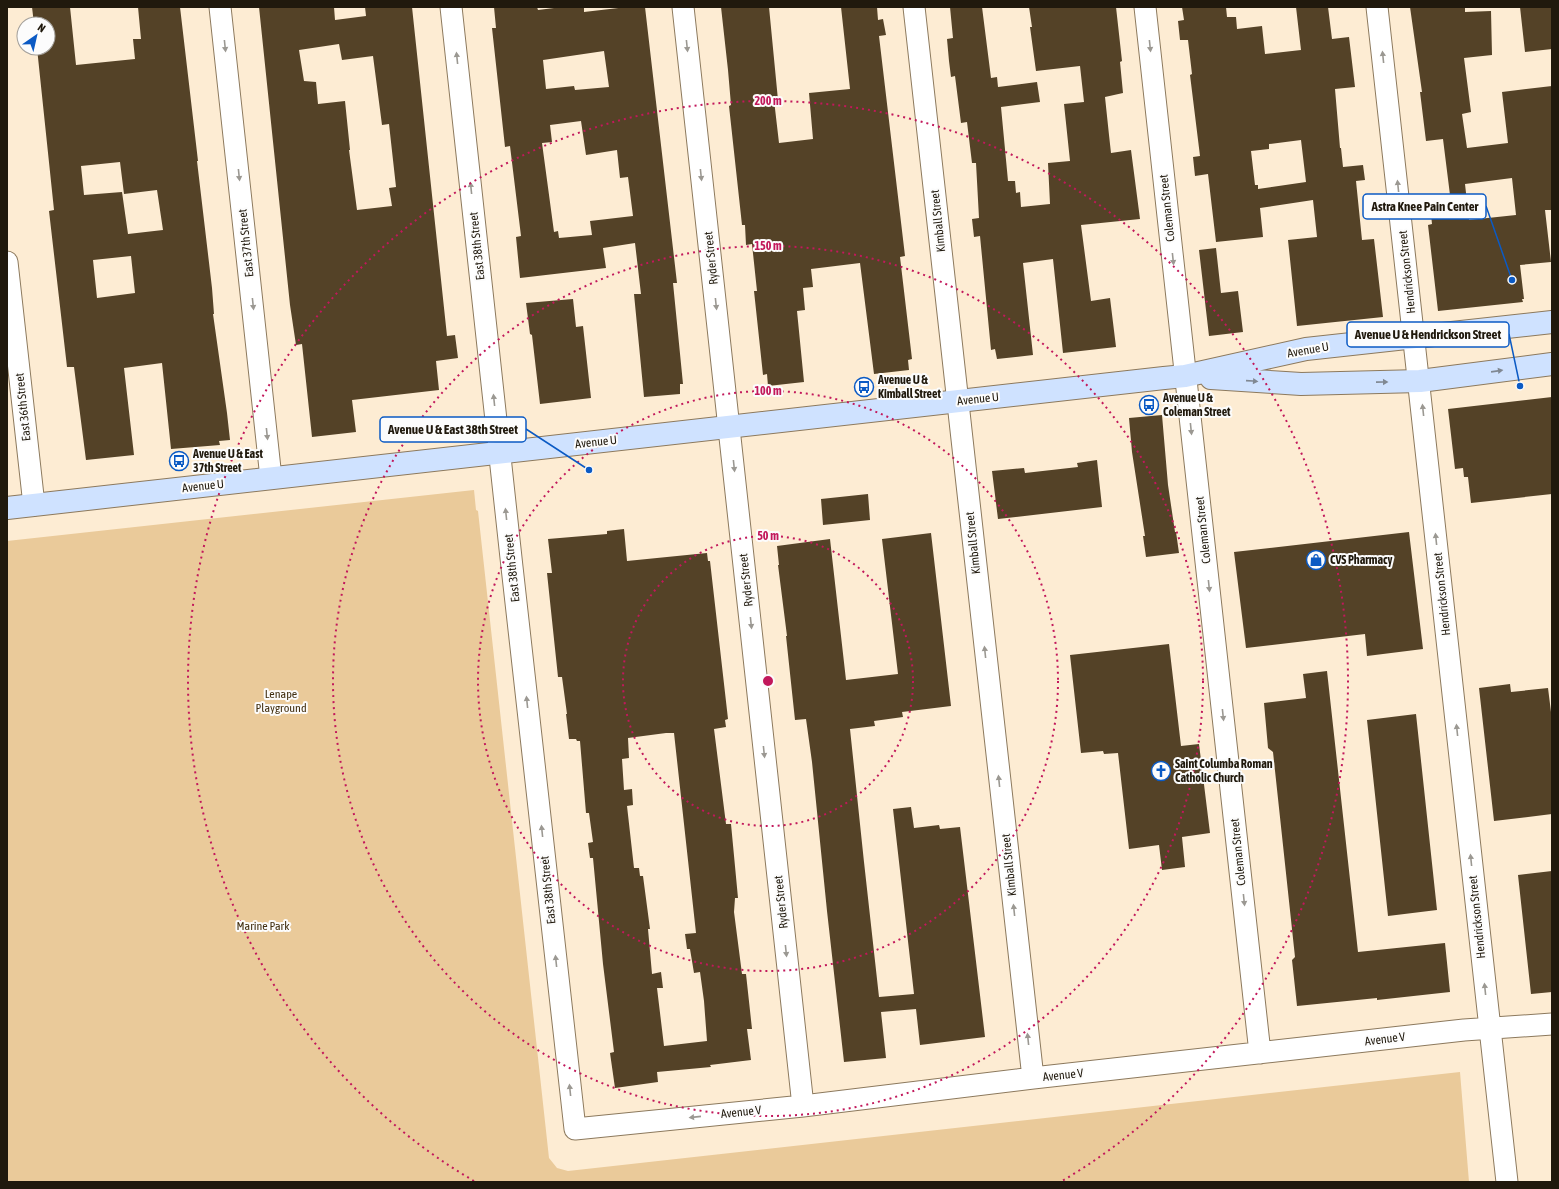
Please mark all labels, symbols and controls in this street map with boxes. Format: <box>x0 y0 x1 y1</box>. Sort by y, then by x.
north arrow <box>16 16 56 56</box>
text: N <box>36 21 48 35</box>
one-way arrow <box>221 40 228 52</box>
one-way arrow <box>684 40 690 52</box>
one-way arrow <box>1146 40 1153 52</box>
one-way arrow <box>1380 51 1386 63</box>
one-way arrow <box>454 52 460 64</box>
text: 200 m <box>754 94 782 108</box>
one-way arrow <box>235 169 242 181</box>
one-way arrow <box>698 169 705 181</box>
street label: Coleman Street <box>1156 173 1177 242</box>
one-way arrow <box>1395 180 1401 192</box>
one-way arrow <box>468 182 474 194</box>
street label: Kimball Street <box>928 188 948 253</box>
callout: Astra Knee Pain Center <box>1363 194 1486 219</box>
text: Astra Knee Pain Center <box>1371 199 1480 214</box>
street label: East 37th Street <box>235 208 257 278</box>
street label: East 38th Street <box>466 211 488 281</box>
street label: Hendrickson Street <box>1396 229 1418 314</box>
street label: Ryder Street <box>701 230 721 285</box>
text: 150 m <box>754 239 782 253</box>
one-way arrow <box>1169 252 1176 265</box>
one-way arrow <box>249 298 256 310</box>
one-way arrow <box>712 298 719 310</box>
callout: Avenue U & Hendrickson Street <box>1347 322 1509 347</box>
text: Avenue U & Hendrickson Street <box>1354 327 1501 342</box>
street label: Avenue U <box>1286 339 1330 361</box>
one-way arrow <box>1491 368 1503 374</box>
street label: East 36th Street <box>12 372 34 442</box>
place label: Avenue U & Kimball Street <box>877 373 941 401</box>
bus stop icon: Avenue U & Kimball Street <box>853 376 875 398</box>
one-way arrow <box>1246 377 1258 384</box>
one-way arrow <box>1376 379 1389 385</box>
text: 100 m <box>754 384 782 398</box>
street label: Avenue U <box>956 390 1000 408</box>
place label: Avenue U & Coleman Street <box>1162 391 1231 419</box>
one-way arrow <box>491 394 497 406</box>
bus stop icon: Avenue U & Coleman Street <box>1138 394 1160 416</box>
one-way arrow <box>1419 404 1426 416</box>
callout: Avenue U & East 38th Street <box>380 417 526 442</box>
text: Avenue U & East 38th Street <box>387 422 518 437</box>
one-way arrow <box>1188 423 1194 435</box>
one-way arrow <box>263 427 270 440</box>
street label: Avenue U <box>574 433 618 451</box>
place label: Avenue U & East 37th Street <box>192 447 263 475</box>
bus stop icon: Avenue U & East 37th Street <box>168 450 190 472</box>
one-way arrow <box>730 460 737 472</box>
street label: Avenue U <box>181 477 225 495</box>
street label: Coleman Street <box>1192 495 1213 564</box>
one-way arrow <box>503 508 510 520</box>
street label: Kimball Street <box>963 510 983 575</box>
text: 50 m <box>757 529 779 543</box>
street label: East 38th Street <box>501 533 523 603</box>
one-way arrow <box>1433 533 1440 545</box>
shop icon: CVS Pharmacy <box>1305 549 1327 571</box>
street label: Hendrickson Street <box>1431 551 1453 636</box>
street label: Ryder Street <box>736 552 756 607</box>
place label: CVS Pharmacy <box>1330 553 1392 567</box>
one-way arrow <box>1205 580 1212 592</box>
one-way arrow <box>747 617 754 629</box>
one-way arrow <box>982 646 988 658</box>
centre of rings <box>761 674 775 688</box>
park label: Lenape Playground <box>255 687 307 715</box>
one-way arrow <box>524 696 530 708</box>
one-way arrow <box>1220 709 1226 721</box>
one-way arrow <box>1454 724 1460 736</box>
one-way arrow <box>761 746 768 758</box>
place label: Saint Columba Roman Catholic Church <box>1175 757 1273 785</box>
church icon: Saint Columba Roman Catholic Church <box>1150 760 1172 782</box>
one-way arrow <box>996 775 1003 787</box>
street label: Coleman Street <box>1227 817 1248 886</box>
one-way arrow <box>538 825 545 838</box>
street label: Kimball Street <box>999 832 1019 897</box>
one-way arrow <box>1468 854 1474 866</box>
street label: East 38th Street <box>537 855 559 925</box>
street label: Ryder Street <box>771 874 791 929</box>
street label: Hendrickson Street <box>1466 874 1488 959</box>
one-way arrow <box>1240 894 1247 906</box>
one-way arrow <box>1011 904 1017 916</box>
park label: Marine Park <box>237 919 290 933</box>
one-way arrow <box>783 945 789 957</box>
one-way arrow <box>553 955 560 967</box>
one-way arrow <box>1482 983 1488 995</box>
street label: Avenue V <box>1364 1030 1406 1048</box>
one-way arrow <box>1025 1033 1031 1045</box>
street label: Avenue V <box>1042 1066 1084 1084</box>
one-way arrow <box>567 1084 574 1096</box>
street label: Avenue V <box>720 1103 762 1121</box>
one-way arrow <box>689 1114 701 1120</box>

